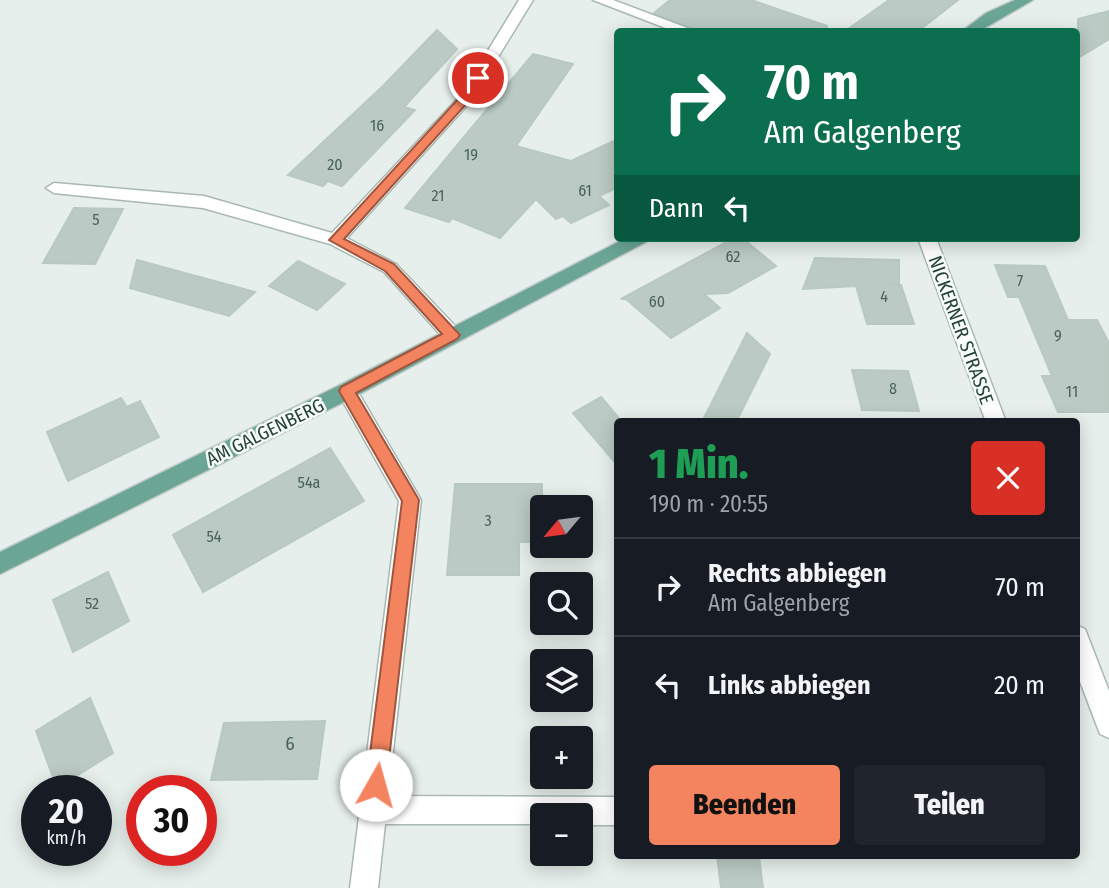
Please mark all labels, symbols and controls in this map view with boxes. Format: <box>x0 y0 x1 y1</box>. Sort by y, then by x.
pin <box>448 48 508 108</box>
text: 70 m <box>764 53 859 112</box>
icon: right <box>649 56 740 147</box>
icon: arrive <box>459 59 497 97</box>
text: Am Galgenberg <box>764 113 961 151</box>
house number: 16 <box>370 116 384 135</box>
house number: 19 <box>464 145 478 164</box>
house number: 20 <box>327 155 343 174</box>
house number: 61 <box>578 181 592 200</box>
house number: 21 <box>432 186 444 205</box>
icon: left <box>718 189 756 227</box>
text: Dann <box>649 193 704 224</box>
house number: 5 <box>92 210 100 229</box>
house number: 62 <box>726 247 740 266</box>
street label: NICKERNER STRASSE <box>923 253 999 408</box>
house number: 7 <box>1017 271 1024 290</box>
house number: 4 <box>880 287 888 306</box>
house number: 60 <box>649 292 665 311</box>
house number: 9 <box>1054 326 1062 345</box>
house number: 8 <box>889 379 897 398</box>
house number: 11 <box>1066 382 1078 401</box>
street label: AM GALGENBERG <box>202 394 328 470</box>
text: 1 Min. <box>649 439 749 489</box>
button: close <box>971 441 1045 515</box>
house number: 54a <box>298 473 321 492</box>
text: 190 m · 20:55 <box>649 490 768 518</box>
north arrow <box>530 495 593 558</box>
map controls <box>530 495 593 866</box>
house number: 3 <box>484 511 492 530</box>
house number: 54 <box>206 527 222 546</box>
text: Rechts abbiegen <box>708 558 887 589</box>
icon: right <box>649 568 687 606</box>
button: search <box>530 572 593 635</box>
text: 70 m <box>995 572 1045 603</box>
text: Am Galgenberg <box>708 589 850 617</box>
house number: 52 <box>85 594 99 613</box>
button: layers <box>530 649 593 712</box>
icon: left <box>649 666 687 704</box>
text: Links abbiegen <box>708 670 871 701</box>
text: 20 m <box>994 670 1045 701</box>
button: + <box>530 726 593 789</box>
house number: 6 <box>285 732 295 755</box>
position arrow <box>339 748 413 822</box>
button: Beenden <box>649 765 840 845</box>
button: Teilen <box>854 765 1045 845</box>
speed limit sign: 30 <box>126 775 217 866</box>
text: 20 <box>49 790 84 832</box>
button: − <box>530 803 593 866</box>
text: km/h <box>46 827 87 849</box>

